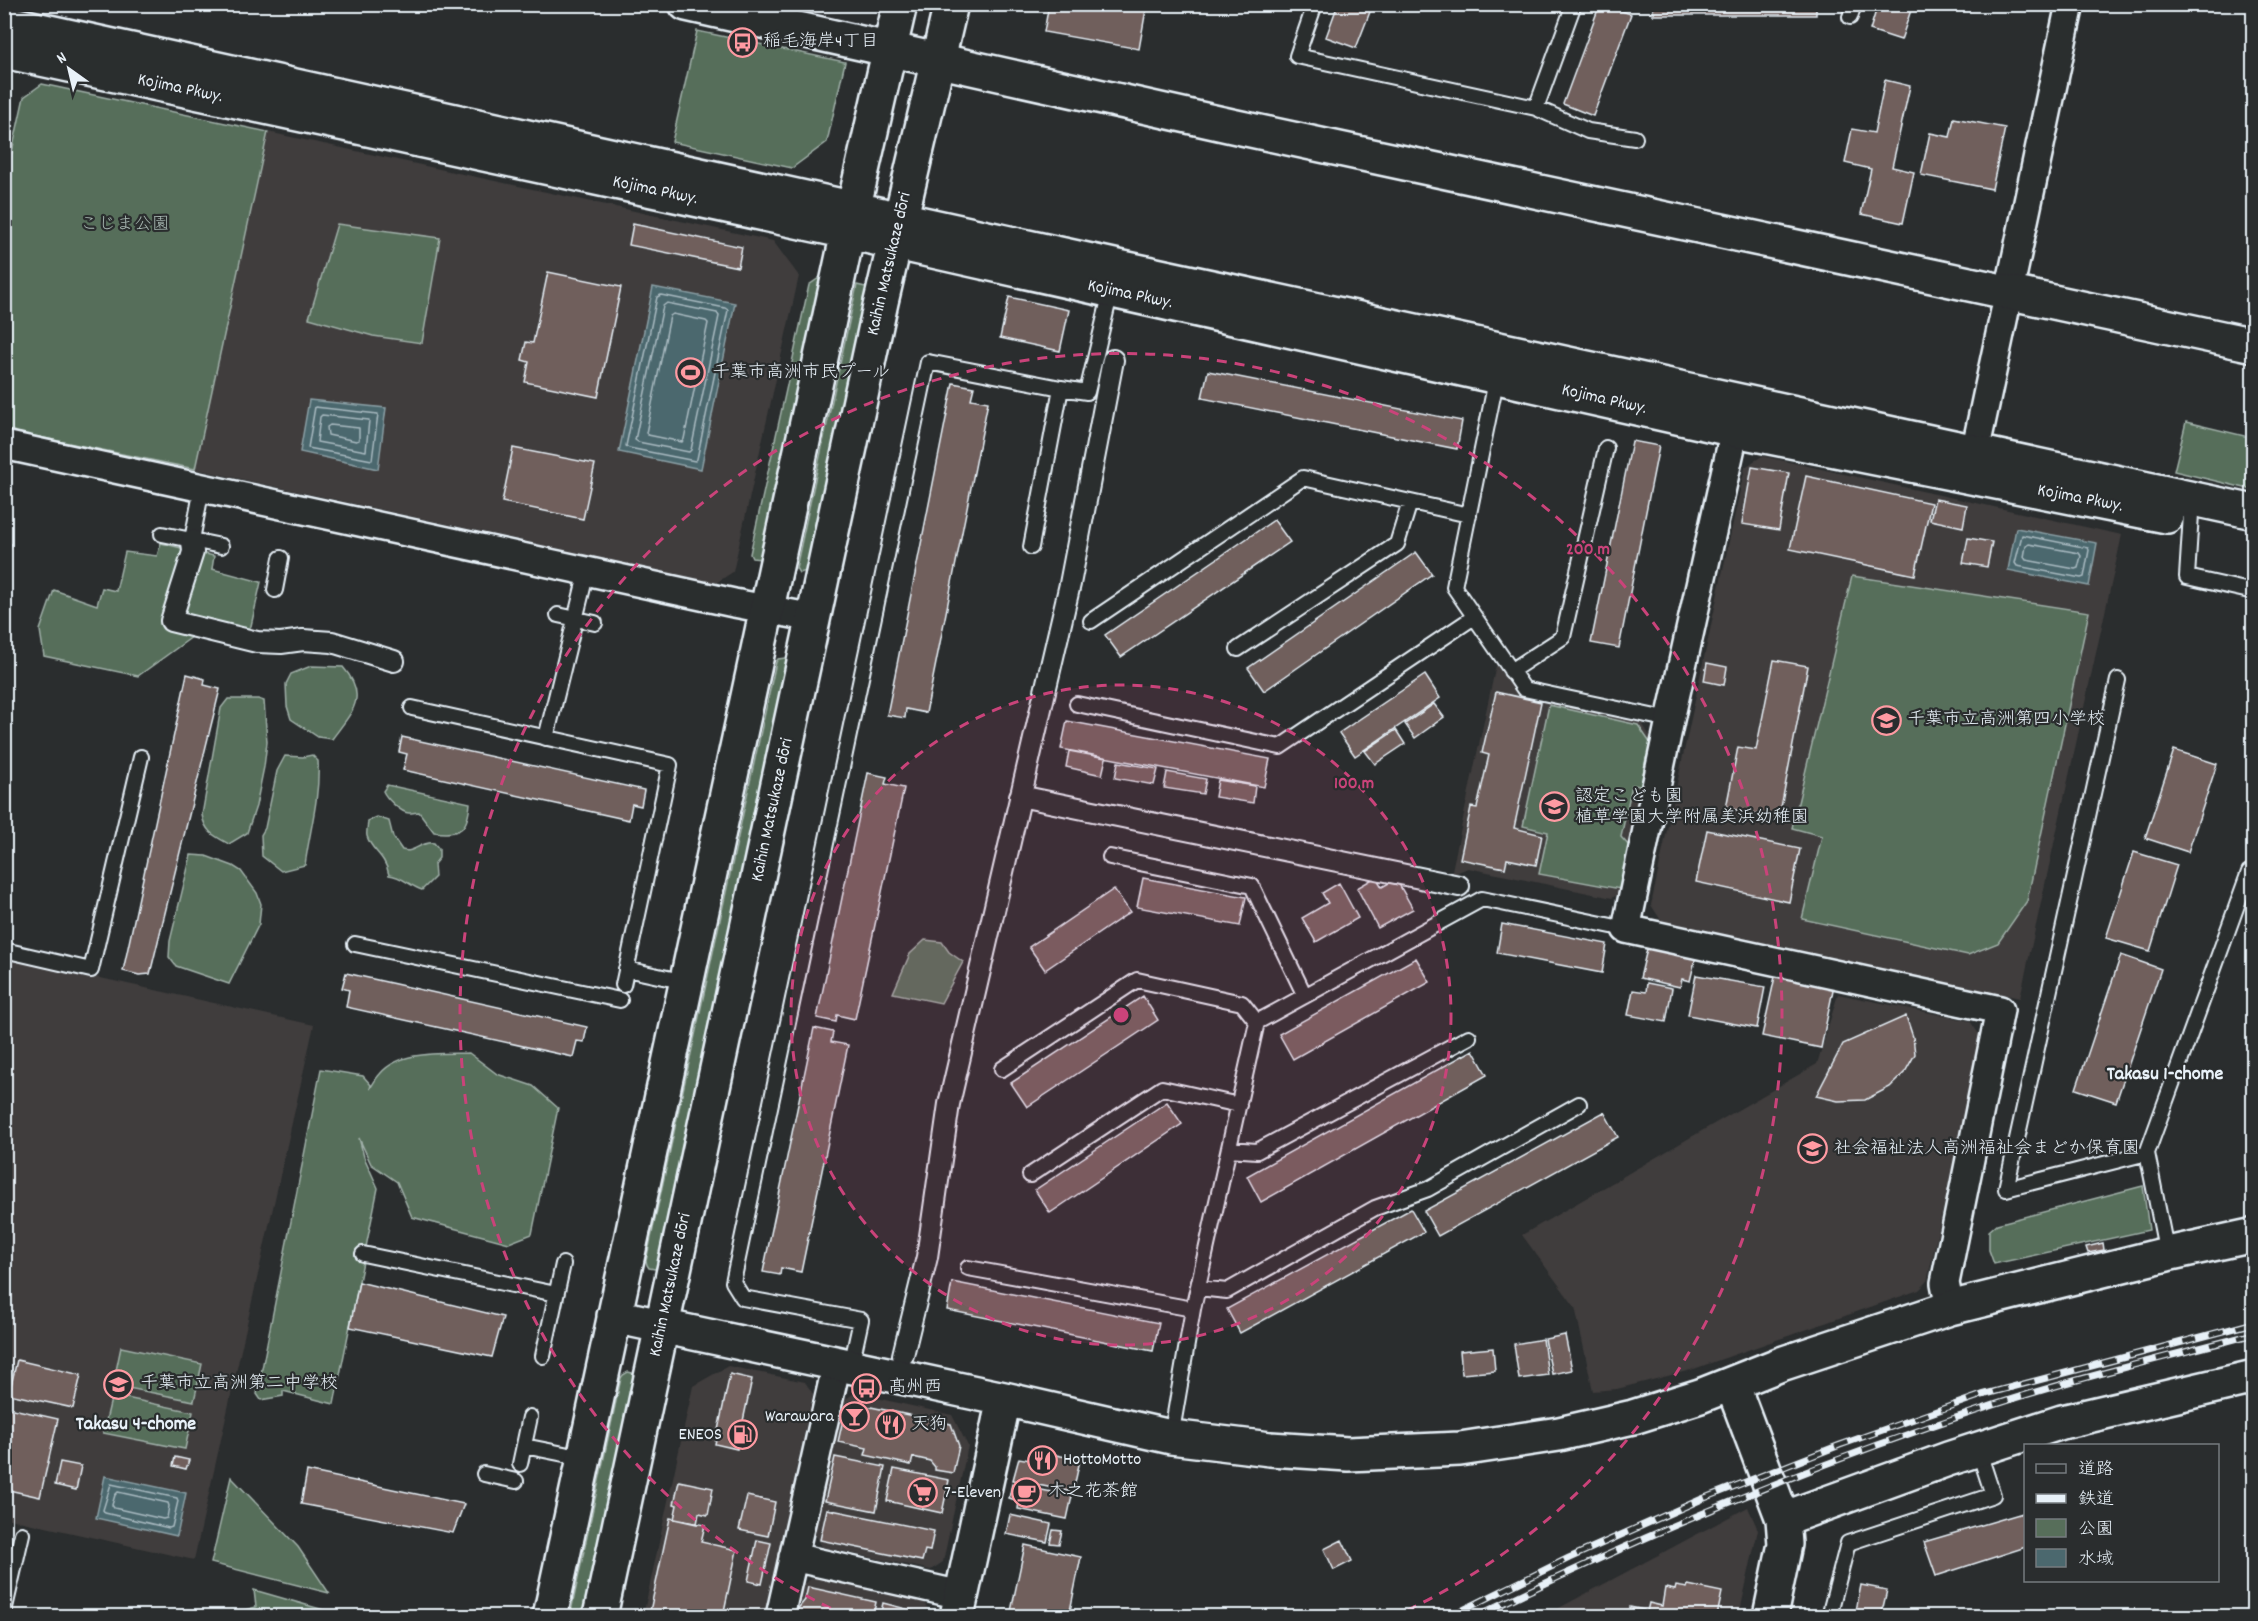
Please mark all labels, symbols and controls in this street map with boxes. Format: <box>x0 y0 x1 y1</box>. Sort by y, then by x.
bus stop icon: 稲毛海岸4丁目 <box>726 26 758 58</box>
place label: 稲毛海岸4丁目 <box>763 30 878 55</box>
north arrow <box>39 39 99 99</box>
text: N <box>52 47 72 70</box>
street label: Kojima Pkwy. <box>135 68 225 110</box>
street label: Kojima Pkwy. <box>610 170 700 212</box>
street label: Kaihin Matsukaze dōri <box>861 190 919 338</box>
park label: こじま公園 <box>80 213 170 238</box>
street label: Kojima Pkwy. <box>1085 274 1175 316</box>
sports icon: 千葉市高洲市民プール <box>675 357 707 389</box>
place label: 千葉市高洲市民プール <box>712 361 890 386</box>
street label: Kojima Pkwy. <box>1559 378 1649 422</box>
street label: Kojima Pkwy. <box>2035 478 2125 520</box>
text: 200 m <box>1566 538 1610 563</box>
school or university icon: 千葉市立高洲第四小学校 <box>1870 704 1902 736</box>
place label: 千葉市立高洲第四小学校 <box>1907 708 2105 733</box>
street label: Kaihin Matsukaze dōri <box>746 736 800 884</box>
text: 100 m <box>1334 772 1374 797</box>
place label: 認定こども園 植草学園大学附属美浜幼稚園 <box>1575 785 1809 831</box>
school or university icon: 認定こども園 植草学園大学附属美浜幼稚園 <box>1538 791 1570 823</box>
centre of rings <box>1111 1005 1131 1025</box>
district label: Takasu 1-chome <box>2107 1061 2223 1089</box>
school or university icon: 社会福祉法人高洲福祉会まどか保育園 <box>1797 1133 1829 1165</box>
place label: 社会福祉法人高洲福祉会まどか保育園 <box>1834 1137 2140 1162</box>
street label: Kaihin Matsukaze dōri <box>644 1211 698 1359</box>
school or university icon: 千葉市立高洲第二中学校 <box>103 1368 135 1400</box>
place label: 千葉市立高洲第二中学校 <box>140 1372 338 1397</box>
bus stop icon: 髙州西 <box>851 1372 883 1404</box>
place label: 髙州西 <box>888 1376 942 1401</box>
bar icon: Warawara <box>839 1401 871 1433</box>
place label: Warawara <box>765 1405 835 1430</box>
restaurant icon: 天狗 <box>874 1409 906 1441</box>
district label: Takasu 4-chome <box>76 1411 196 1439</box>
place label: 天狗 <box>911 1413 947 1438</box>
fuel station icon: ENEOS <box>727 1419 759 1451</box>
place label: ENEOS <box>678 1423 722 1448</box>
restaurant icon: HottoMotto <box>1026 1444 1058 1476</box>
legend <box>2024 1444 2219 1582</box>
place label: HottoMotto <box>1063 1448 1141 1473</box>
text: 道路 <box>2078 1458 2114 1483</box>
cafe icon: 木之花茶館 <box>1011 1476 1043 1508</box>
supermarket icon: 7-Eleven <box>907 1477 939 1509</box>
place label: 木之花茶館 <box>1048 1480 1138 1505</box>
place label: 7-Eleven <box>944 1481 1001 1506</box>
text: 鉄道 <box>2078 1488 2114 1513</box>
text: 公園 <box>2078 1518 2114 1543</box>
text: 水域 <box>2078 1548 2114 1573</box>

